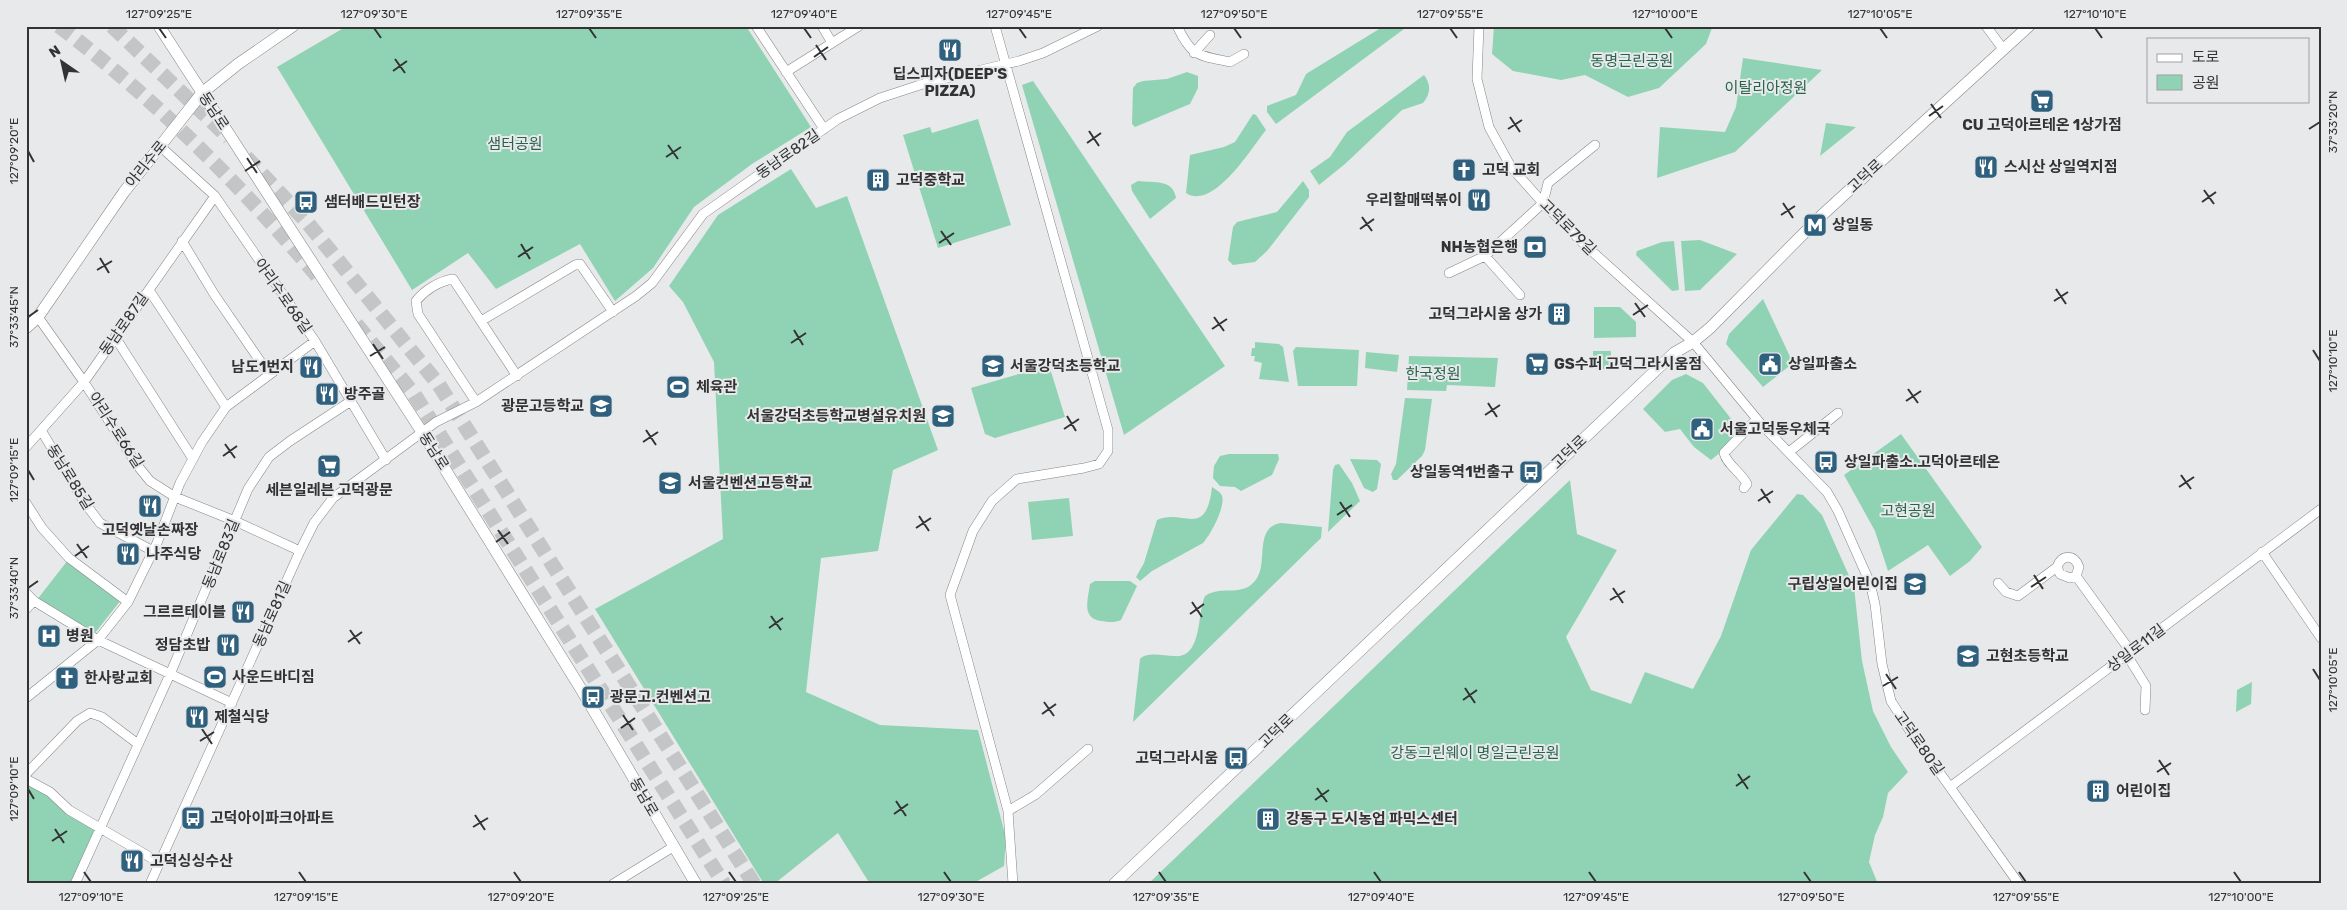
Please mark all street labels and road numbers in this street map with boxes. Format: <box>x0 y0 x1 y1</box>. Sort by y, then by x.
street label: 동남로 <box>195 89 233 133</box>
street label: 동남로82길 <box>753 126 823 182</box>
street label: 아리수로 <box>122 137 170 191</box>
street label: 고덕로 <box>1844 155 1886 197</box>
street label: 고덕로79길 <box>1536 195 1600 259</box>
street label: 아리수로68길 <box>251 255 315 337</box>
street label: 동남로87길 <box>96 289 152 359</box>
street label: 아리수로66길 <box>85 389 147 471</box>
street label: 동남로 <box>415 429 453 473</box>
street label: 고덕로 <box>1548 431 1590 473</box>
street label: 동남로85길 <box>43 441 97 513</box>
street label: 동남로83길 <box>199 516 243 592</box>
street label: 동남로81길 <box>249 578 295 650</box>
street label: 상일로11길 <box>2103 620 2169 676</box>
street label: 고덕로80길 <box>1890 707 1948 779</box>
street label: 고덕로 <box>1255 710 1297 752</box>
street label: 동남로 <box>626 775 662 819</box>

